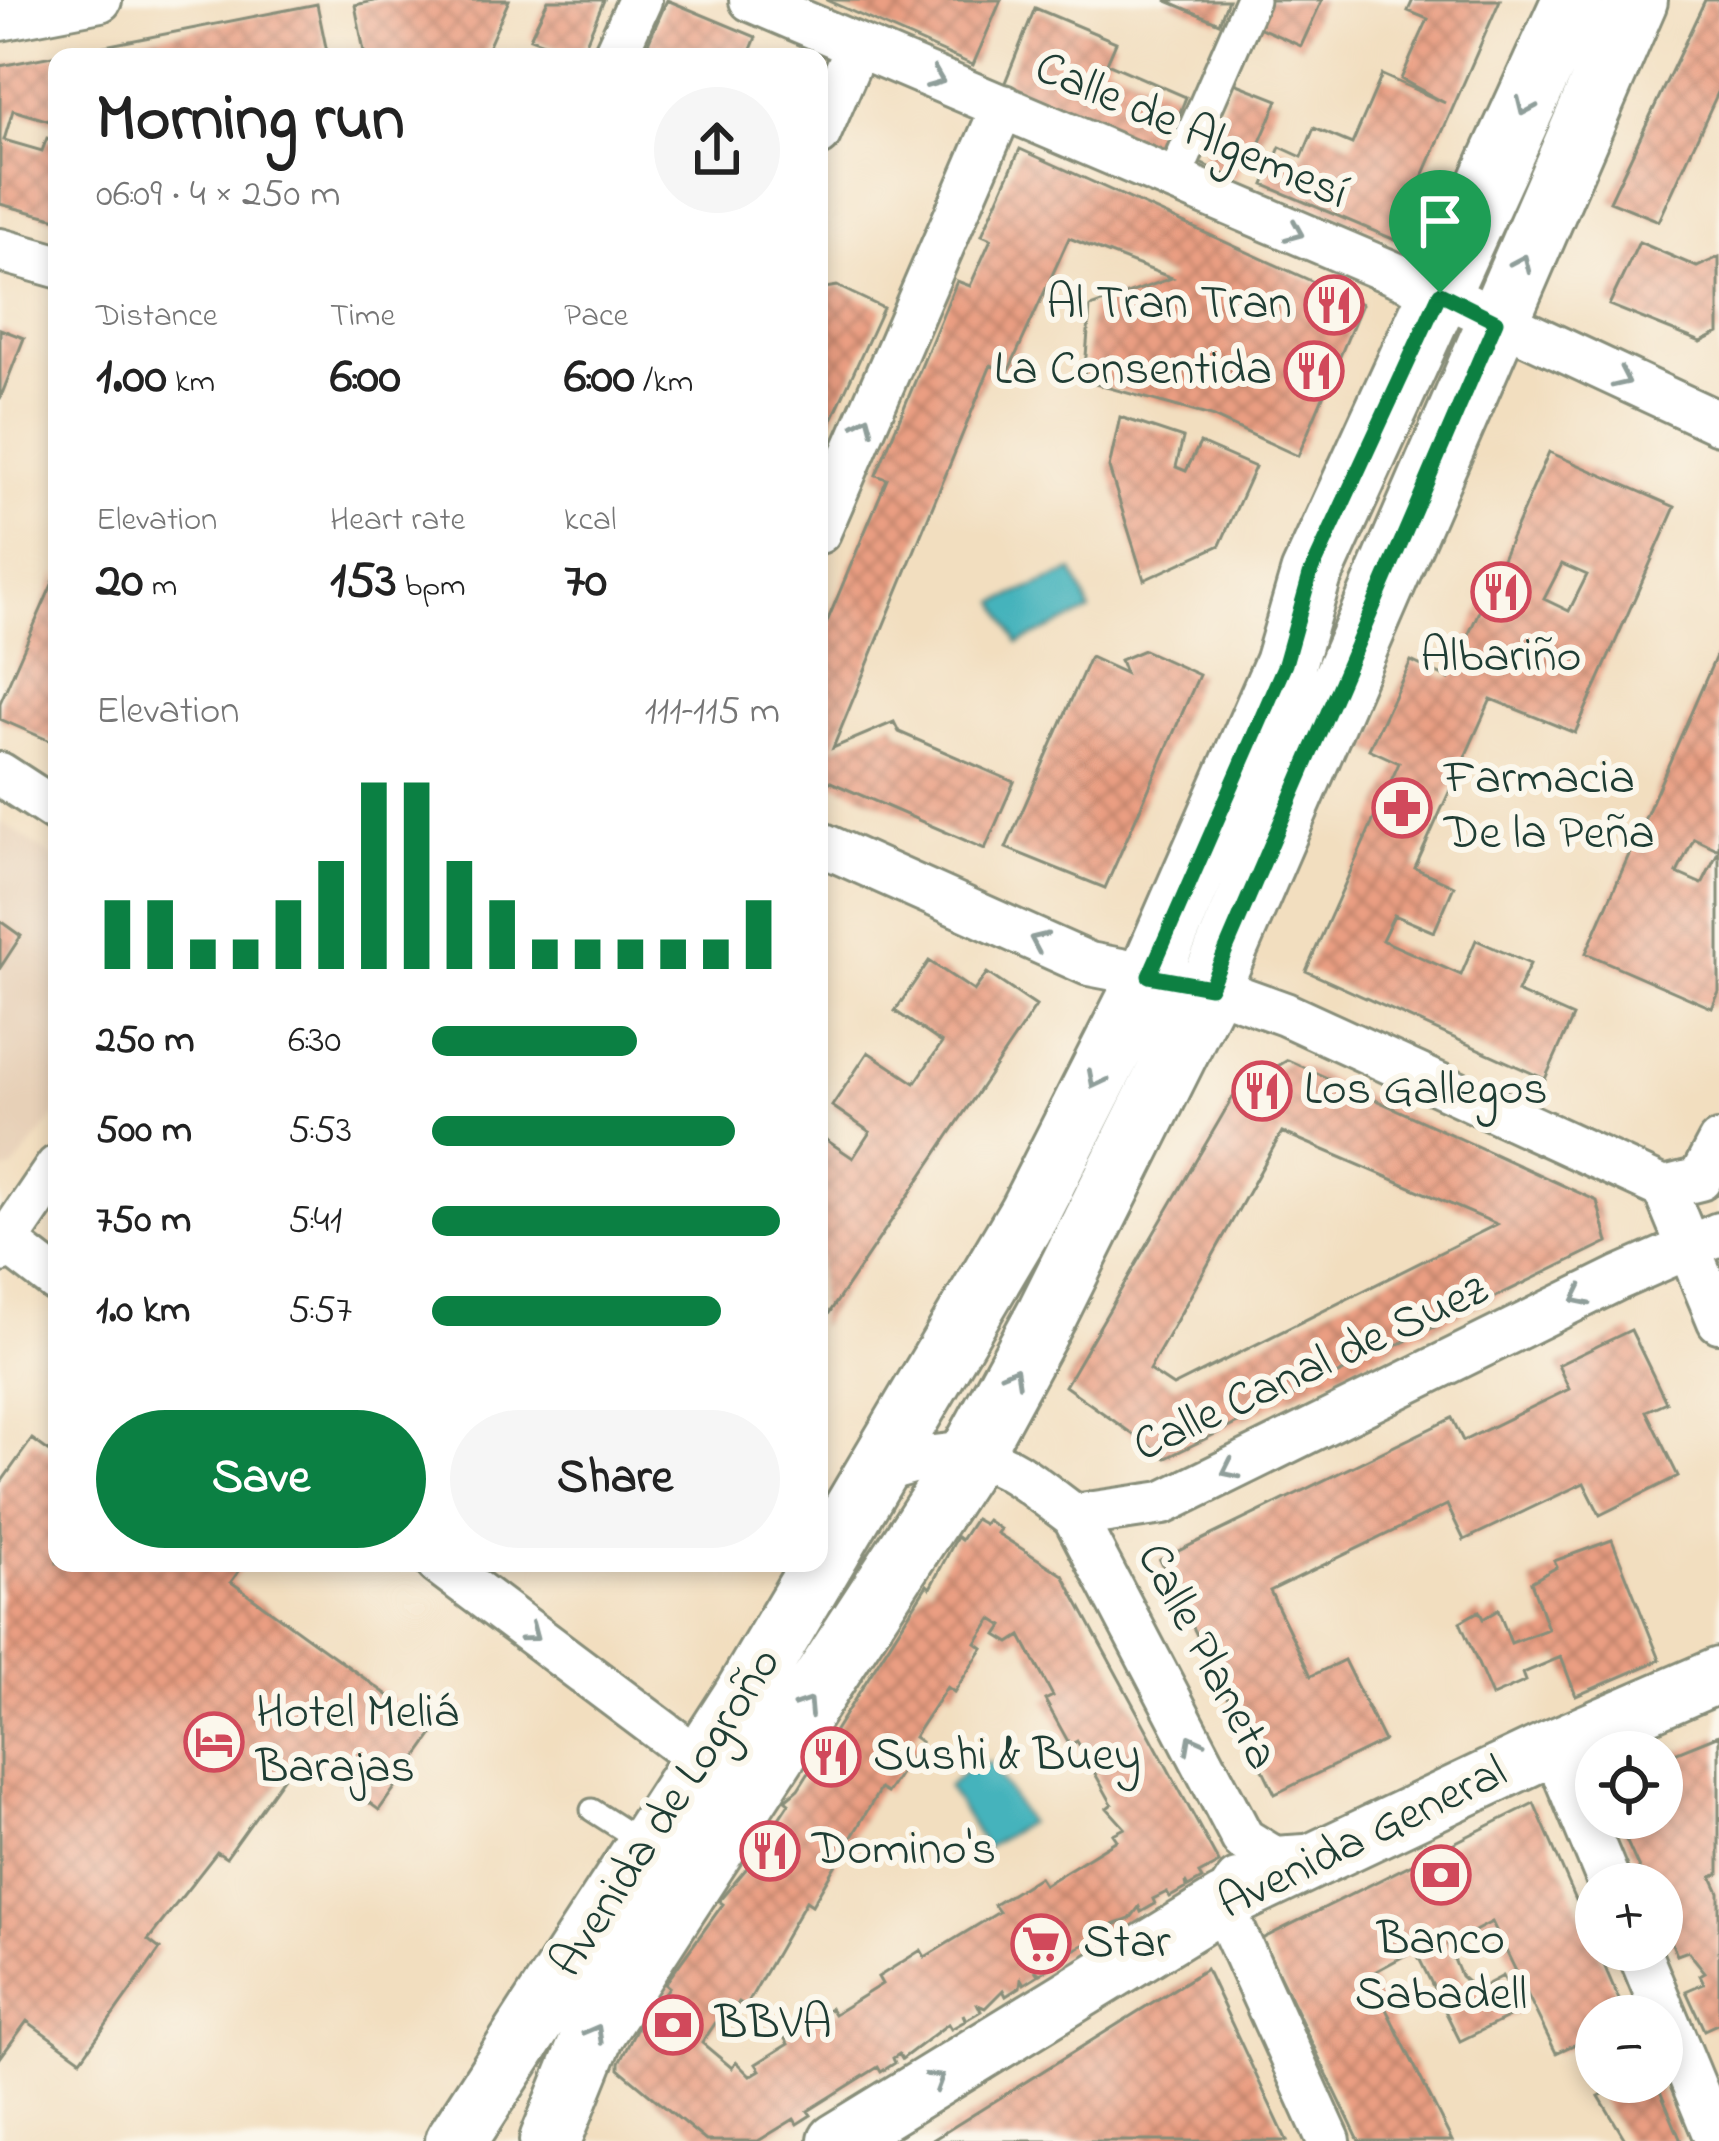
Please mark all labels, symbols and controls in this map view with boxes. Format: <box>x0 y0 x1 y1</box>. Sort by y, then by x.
street label: Calle de Algemesí <box>1023 34 1359 231</box>
one-way arrow <box>925 65 946 89</box>
text: Morning run <box>96 74 405 170</box>
button: share <box>654 87 780 213</box>
one-way arrow <box>1516 94 1539 116</box>
text: 06:09 · 4 × 250 m <box>96 167 340 224</box>
pin <box>1389 170 1491 293</box>
icon: arrive <box>1407 188 1473 254</box>
one-way arrow <box>1283 218 1304 242</box>
one-way arrow <box>1508 253 1532 274</box>
place label: Al Tran Tran <box>1046 270 1292 340</box>
restaurant icon: Al Tran Tran <box>1303 274 1365 336</box>
text: Distance <box>96 293 218 341</box>
text: Time <box>330 293 395 341</box>
text: Pace <box>564 293 628 341</box>
place label: La Consentida <box>994 336 1272 406</box>
restaurant icon: La Consentida <box>1283 340 1345 402</box>
text: 1.00 <box>96 341 167 416</box>
text: 6:00 <box>330 341 401 416</box>
text: 6:00 <box>564 341 635 416</box>
text: km <box>167 359 215 407</box>
text: /km <box>635 359 693 407</box>
one-way arrow <box>1610 364 1631 388</box>
one-way arrow <box>851 415 875 437</box>
text: Elevation <box>96 497 217 545</box>
text: Heart rate <box>330 497 465 545</box>
text: kcal <box>564 497 616 545</box>
text: 20 <box>96 545 143 620</box>
text: 153 <box>330 545 396 620</box>
text: 70 <box>564 545 607 620</box>
restaurant icon: Albariño <box>1470 561 1532 623</box>
text: m <box>143 563 177 611</box>
text: bpm <box>396 563 466 611</box>
place label: Albariño <box>1420 623 1582 693</box>
text: Elevation <box>96 684 239 741</box>
text: 111–115 m <box>644 684 780 741</box>
place label: Farmacia De la Peña <box>1443 745 1655 870</box>
pharmacy icon: Farmacia De la Peña <box>1371 777 1433 839</box>
one-way arrow <box>1029 931 1050 955</box>
text: 250 m <box>96 1013 195 1070</box>
text: 6:30 <box>288 1013 341 1070</box>
place label: Los Gallegos <box>1304 1056 1548 1127</box>
restaurant icon: Los Gallegos <box>1231 1060 1293 1122</box>
one-way arrow <box>1087 1068 1111 1089</box>
text: 500 m <box>96 1103 192 1160</box>
text: 5:53 <box>288 1103 352 1160</box>
text: 750 m <box>96 1193 191 1250</box>
text: 5:41 <box>288 1193 342 1250</box>
street label: Calle Canal de Suez <box>1122 1256 1501 1482</box>
text: 1.0 km <box>96 1283 190 1340</box>
text: 5:57 <box>288 1283 352 1340</box>
one-way arrow <box>1570 1283 1592 1306</box>
one-way arrow <box>999 1367 1022 1388</box>
button: Save <box>96 1410 426 1548</box>
button: Share <box>450 1410 780 1548</box>
one-way arrow <box>1221 1455 1242 1479</box>
street label: Calle Planeta <box>1117 1531 1295 1783</box>
one-way arrow <box>518 1619 539 1641</box>
street label: Avenida de Logroño <box>534 1634 801 1993</box>
place label: Hotel Meliá Barajas <box>255 1679 458 1804</box>
one-way arrow <box>792 1697 814 1719</box>
hotel icon: Hotel Meliá Barajas <box>183 1711 245 1773</box>
place label: Sushi & Buey <box>873 1722 1141 1792</box>
restaurant icon: Sushi & Buey <box>800 1726 862 1788</box>
map controls <box>1575 1731 1683 2103</box>
button: locate <box>1575 1731 1683 1839</box>
one-way arrow <box>1184 1733 1207 1755</box>
street label: Avenida General <box>1207 1739 1519 1939</box>
place label: Domino's <box>811 1816 996 1886</box>
restaurant icon: Domino's <box>739 1820 801 1882</box>
bank icon: Banco Sabadell <box>1410 1844 1472 1906</box>
button: + <box>1575 1863 1683 1971</box>
place label: Banco Sabadell <box>1355 1906 1527 2031</box>
place label: Star <box>1083 1909 1171 1979</box>
supermarket icon: Star <box>1010 1913 1072 1975</box>
place label: BBVA <box>714 1990 832 2060</box>
bank icon: BBVA <box>642 1994 704 2056</box>
button: − <box>1575 1995 1683 2103</box>
one-way arrow <box>581 2025 604 2046</box>
one-way arrow <box>923 2072 945 2094</box>

